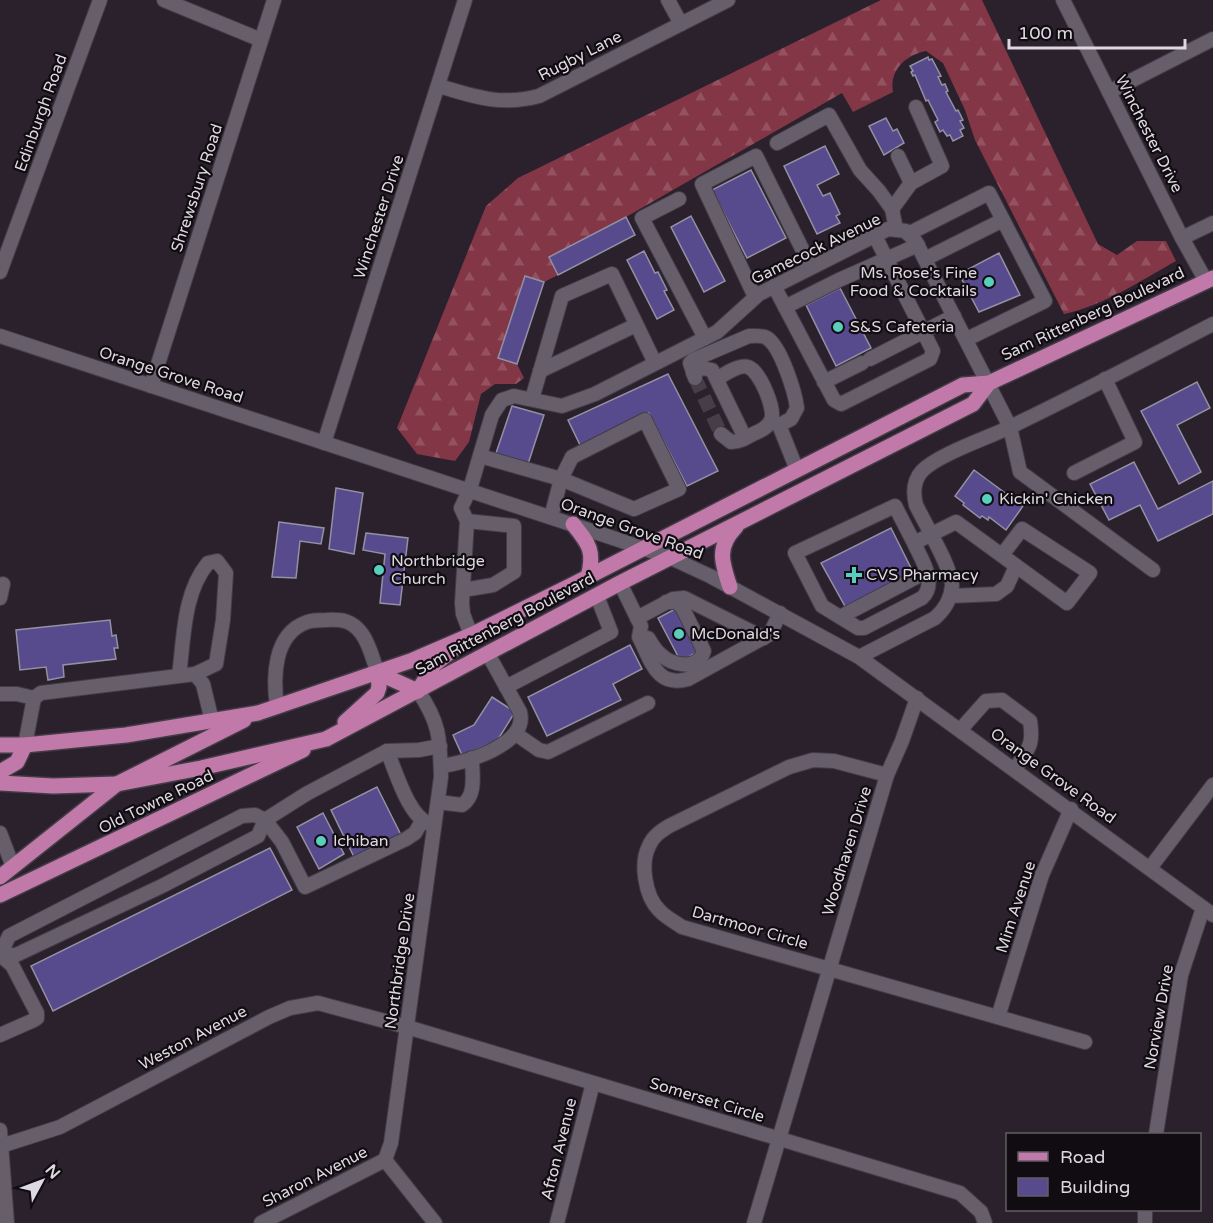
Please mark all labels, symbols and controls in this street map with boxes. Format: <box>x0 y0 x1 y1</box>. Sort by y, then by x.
scale bar <box>1009 12 1184 50</box>
text: 100 m <box>1018 22 1073 44</box>
street label: Rugby Lane <box>535 26 625 86</box>
street label: Edinburgh Road <box>10 51 72 175</box>
street label: Winchester Drive <box>1111 72 1187 196</box>
street label: Shrewsbury Road <box>167 121 227 255</box>
street label: Winchester Drive <box>349 152 409 282</box>
street label: Gamecock Avenue <box>748 209 884 289</box>
place label: Ms. Rose's Fine Food & Cocktails <box>850 263 977 301</box>
street label: Sam Rittenberg Boulevard <box>998 263 1188 365</box>
marker: Ms. Rose's Fine Food & Cocktails <box>982 275 996 289</box>
place label: S&S Cafeteria <box>850 317 954 337</box>
marker: S&S Cafeteria <box>831 320 845 334</box>
street label: Orange Grove Road <box>96 342 246 408</box>
place label: Kickin' Chicken <box>999 489 1113 509</box>
marker: Kickin' Chicken <box>980 492 994 506</box>
street label: Orange Grove Road <box>558 494 706 564</box>
place label: Northbridge Church <box>391 551 485 589</box>
marker: Northbridge Church <box>372 563 386 577</box>
place label: CVS Pharmacy <box>866 565 979 585</box>
street label: Sam Rittenberg Boulevard <box>412 568 598 680</box>
marker: CVS Pharmacy <box>847 568 861 582</box>
place label: McDonald's <box>691 624 780 644</box>
marker: McDonald's <box>672 627 686 641</box>
street label: Orange Grove Road <box>986 724 1120 828</box>
street label: Old Towne Road <box>95 766 217 838</box>
street label: Woodhaven Drive <box>818 784 876 918</box>
place label: Ichiban <box>333 831 388 851</box>
marker: Ichiban <box>314 834 328 848</box>
street label: Mim Avenue <box>992 859 1040 955</box>
street label: Northbridge Drive <box>381 892 419 1030</box>
street label: Dartmoor Circle <box>690 902 810 954</box>
street label: Norview Drive <box>1140 963 1178 1071</box>
street label: Weston Avenue <box>136 1001 250 1075</box>
street label: Somerset Circle <box>647 1073 767 1127</box>
street label: Afton Avenue <box>537 1096 581 1202</box>
legend <box>1006 1133 1201 1211</box>
street label: Sharon Avenue <box>259 1142 371 1212</box>
text: Road <box>1060 1146 1105 1168</box>
north arrow <box>12 1151 72 1211</box>
text: N <box>41 1160 64 1183</box>
text: Building <box>1060 1176 1130 1198</box>

